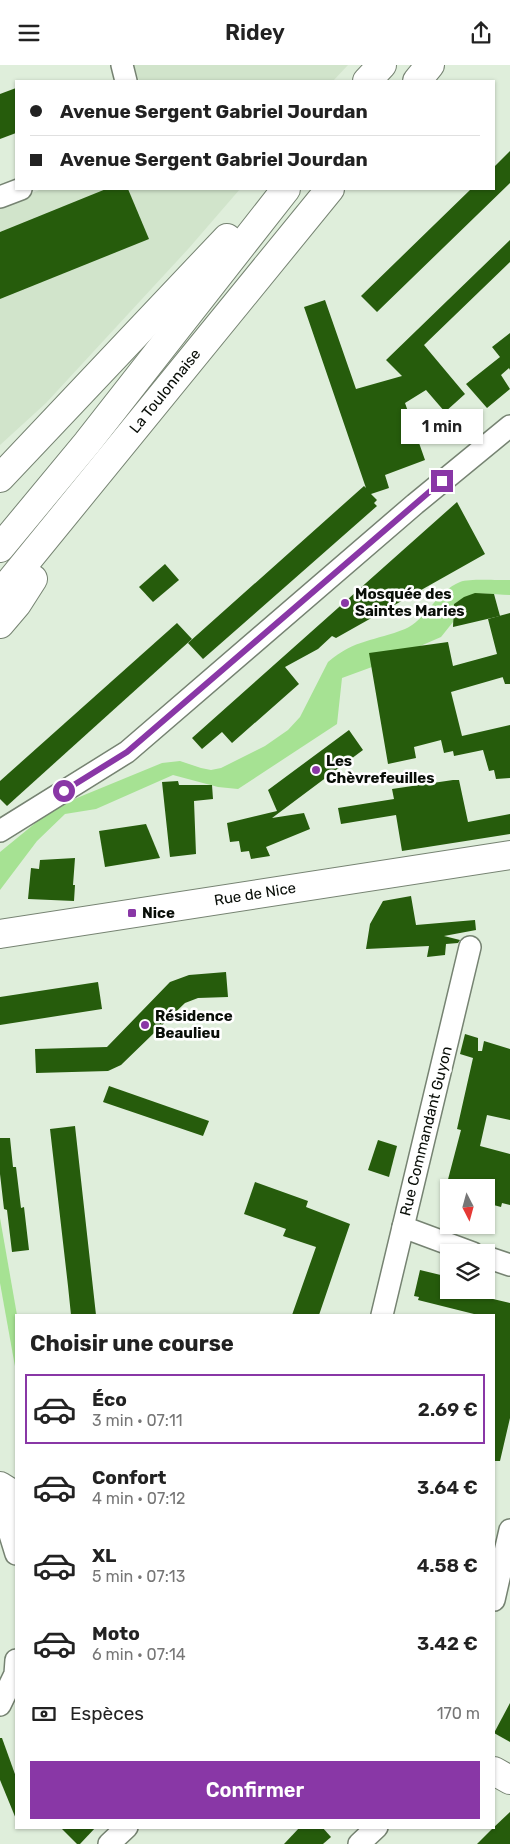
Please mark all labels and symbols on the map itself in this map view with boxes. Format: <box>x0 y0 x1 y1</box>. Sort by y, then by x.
street label: La Toulonnaise <box>125 345 205 437</box>
callout: 1 min <box>401 409 483 443</box>
route end <box>431 470 453 492</box>
place label: Mosquée des Saintes Maries <box>355 585 465 620</box>
marker: Mosquée des Saintes Maries <box>339 597 351 609</box>
place label: Les Chèvrefeuilles <box>326 752 435 787</box>
marker: Les Chèvrefeuilles <box>310 764 322 776</box>
route start <box>53 780 75 802</box>
street label: Rue de Nice <box>213 879 297 909</box>
place label: Nice <box>142 904 175 922</box>
marker: Nice <box>126 907 138 919</box>
place label: Résidence Beaulieu <box>155 1007 233 1042</box>
marker: Résidence Beaulieu <box>139 1019 151 1031</box>
street label: Rue Commandant Guyon <box>396 1044 456 1218</box>
north arrow <box>440 1179 495 1234</box>

